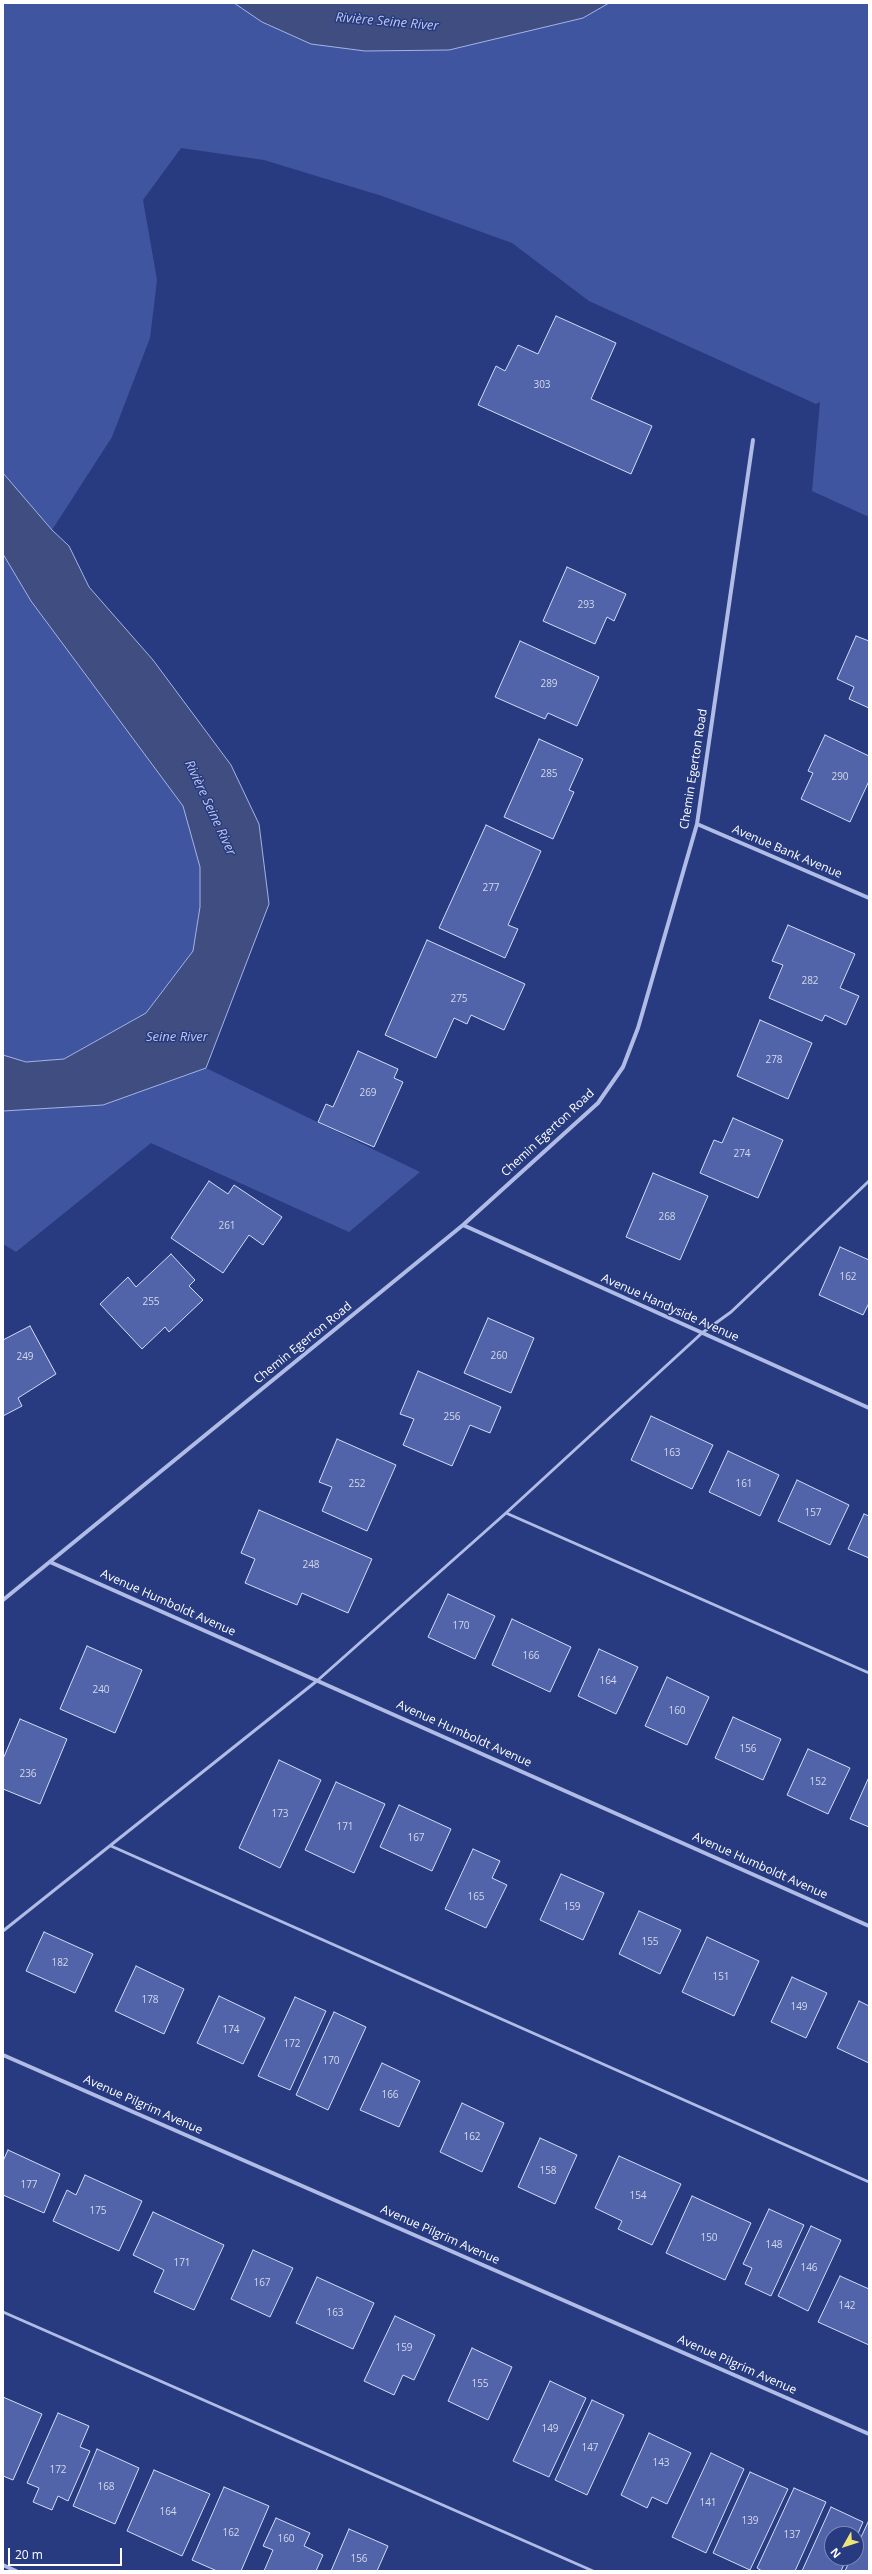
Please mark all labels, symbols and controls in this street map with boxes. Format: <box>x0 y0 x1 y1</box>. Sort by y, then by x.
water label: Rivière Seine River <box>335 10 439 34</box>
house number: 303 <box>533 379 551 391</box>
house number: 293 <box>577 599 595 611</box>
house number: 289 <box>540 678 558 690</box>
street label: Chemin Egerton Road <box>677 708 711 830</box>
water label: Rivière Seine River <box>181 758 239 858</box>
house number: 285 <box>540 768 558 780</box>
house number: 290 <box>831 771 849 783</box>
street label: Avenue Bank Avenue <box>730 822 844 882</box>
house number: 277 <box>482 882 500 894</box>
house number: 282 <box>801 975 819 987</box>
house number: 275 <box>450 993 468 1005</box>
water label: Seine River <box>146 1029 208 1045</box>
house number: 278 <box>765 1054 783 1066</box>
street label: Chemin Egerton Road <box>499 1086 597 1180</box>
house number: 269 <box>359 1087 377 1099</box>
house number: 274 <box>733 1148 751 1160</box>
house number: 268 <box>658 1211 676 1223</box>
house number: 261 <box>218 1220 236 1232</box>
street label: Avenue Handyside Avenue <box>599 1271 741 1345</box>
house number: 162 <box>839 1271 857 1283</box>
house number: 255 <box>142 1296 160 1308</box>
street label: Chemin Egerton Road <box>251 1299 355 1387</box>
house number: 260 <box>490 1350 508 1362</box>
house number: 249 <box>16 1351 34 1363</box>
house number: 256 <box>443 1411 461 1423</box>
house number: 163 <box>663 1447 681 1459</box>
house number: 252 <box>348 1478 366 1490</box>
house number: 161 <box>735 1478 753 1490</box>
house number: 157 <box>804 1507 822 1519</box>
house number: 248 <box>302 1559 320 1571</box>
street label: Avenue Humboldt Avenue <box>98 1567 238 1639</box>
house number: 170 <box>452 1620 470 1632</box>
house number: 166 <box>522 1650 540 1662</box>
house number: 164 <box>599 1675 617 1687</box>
house number: 240 <box>92 1684 110 1696</box>
street label: Avenue Humboldt Avenue <box>394 1698 534 1770</box>
house number: 160 <box>668 1705 686 1717</box>
house number: 156 <box>739 1743 757 1755</box>
house number: 236 <box>19 1768 37 1780</box>
house number: 152 <box>809 1776 827 1788</box>
house number: 173 <box>271 1808 289 1820</box>
house number: 171 <box>336 1821 354 1833</box>
street label: Avenue Humboldt Avenue <box>690 1830 830 1902</box>
house number: 167 <box>407 1832 425 1844</box>
house number: 165 <box>467 1891 485 1903</box>
house number: 159 <box>563 1901 581 1913</box>
house number: 155 <box>641 1936 659 1948</box>
house number: 182 <box>51 1957 69 1969</box>
house number: 151 <box>712 1971 730 1983</box>
house number: 178 <box>141 1994 159 2006</box>
house number: 149 <box>790 2001 808 2013</box>
house number: 174 <box>222 2024 240 2036</box>
house number: 172 <box>283 2038 301 2050</box>
house number: 170 <box>322 2055 340 2067</box>
street label: Avenue Pilgrim Avenue <box>81 2072 205 2138</box>
house number: 166 <box>381 2089 399 2101</box>
house number: 162 <box>463 2131 481 2143</box>
house number: 158 <box>539 2165 557 2177</box>
house number: 177 <box>20 2179 38 2191</box>
house number: 154 <box>629 2190 647 2202</box>
street label: Avenue Pilgrim Avenue <box>378 2202 502 2268</box>
house number: 175 <box>89 2205 107 2217</box>
house number: 150 <box>700 2232 718 2244</box>
house number: 148 <box>765 2239 783 2251</box>
house number: 171 <box>173 2257 191 2269</box>
house number: 146 <box>800 2262 818 2274</box>
house number: 167 <box>253 2277 271 2289</box>
house number: 142 <box>838 2300 856 2312</box>
house number: 163 <box>326 2307 344 2319</box>
street label: Avenue Pilgrim Avenue <box>675 2332 799 2398</box>
house number: 159 <box>395 2342 413 2354</box>
house number: 155 <box>471 2378 489 2390</box>
house number: 149 <box>541 2423 559 2435</box>
house number: 147 <box>581 2442 599 2454</box>
house number: 143 <box>652 2457 670 2469</box>
house number: 172 <box>49 2464 67 2476</box>
house number: 168 <box>97 2481 115 2493</box>
house number: 141 <box>699 2497 717 2509</box>
house number: 164 <box>159 2506 177 2518</box>
house number: 139 <box>741 2515 759 2527</box>
north arrow <box>824 2526 864 2566</box>
house number: 162 <box>222 2527 240 2539</box>
house number: 137 <box>783 2529 801 2541</box>
house number: 160 <box>277 2533 295 2545</box>
scale bar <box>10 2540 124 2566</box>
text: N <box>826 2545 844 2561</box>
text: 20 m <box>15 2546 43 2563</box>
house number: 156 <box>350 2553 368 2565</box>

